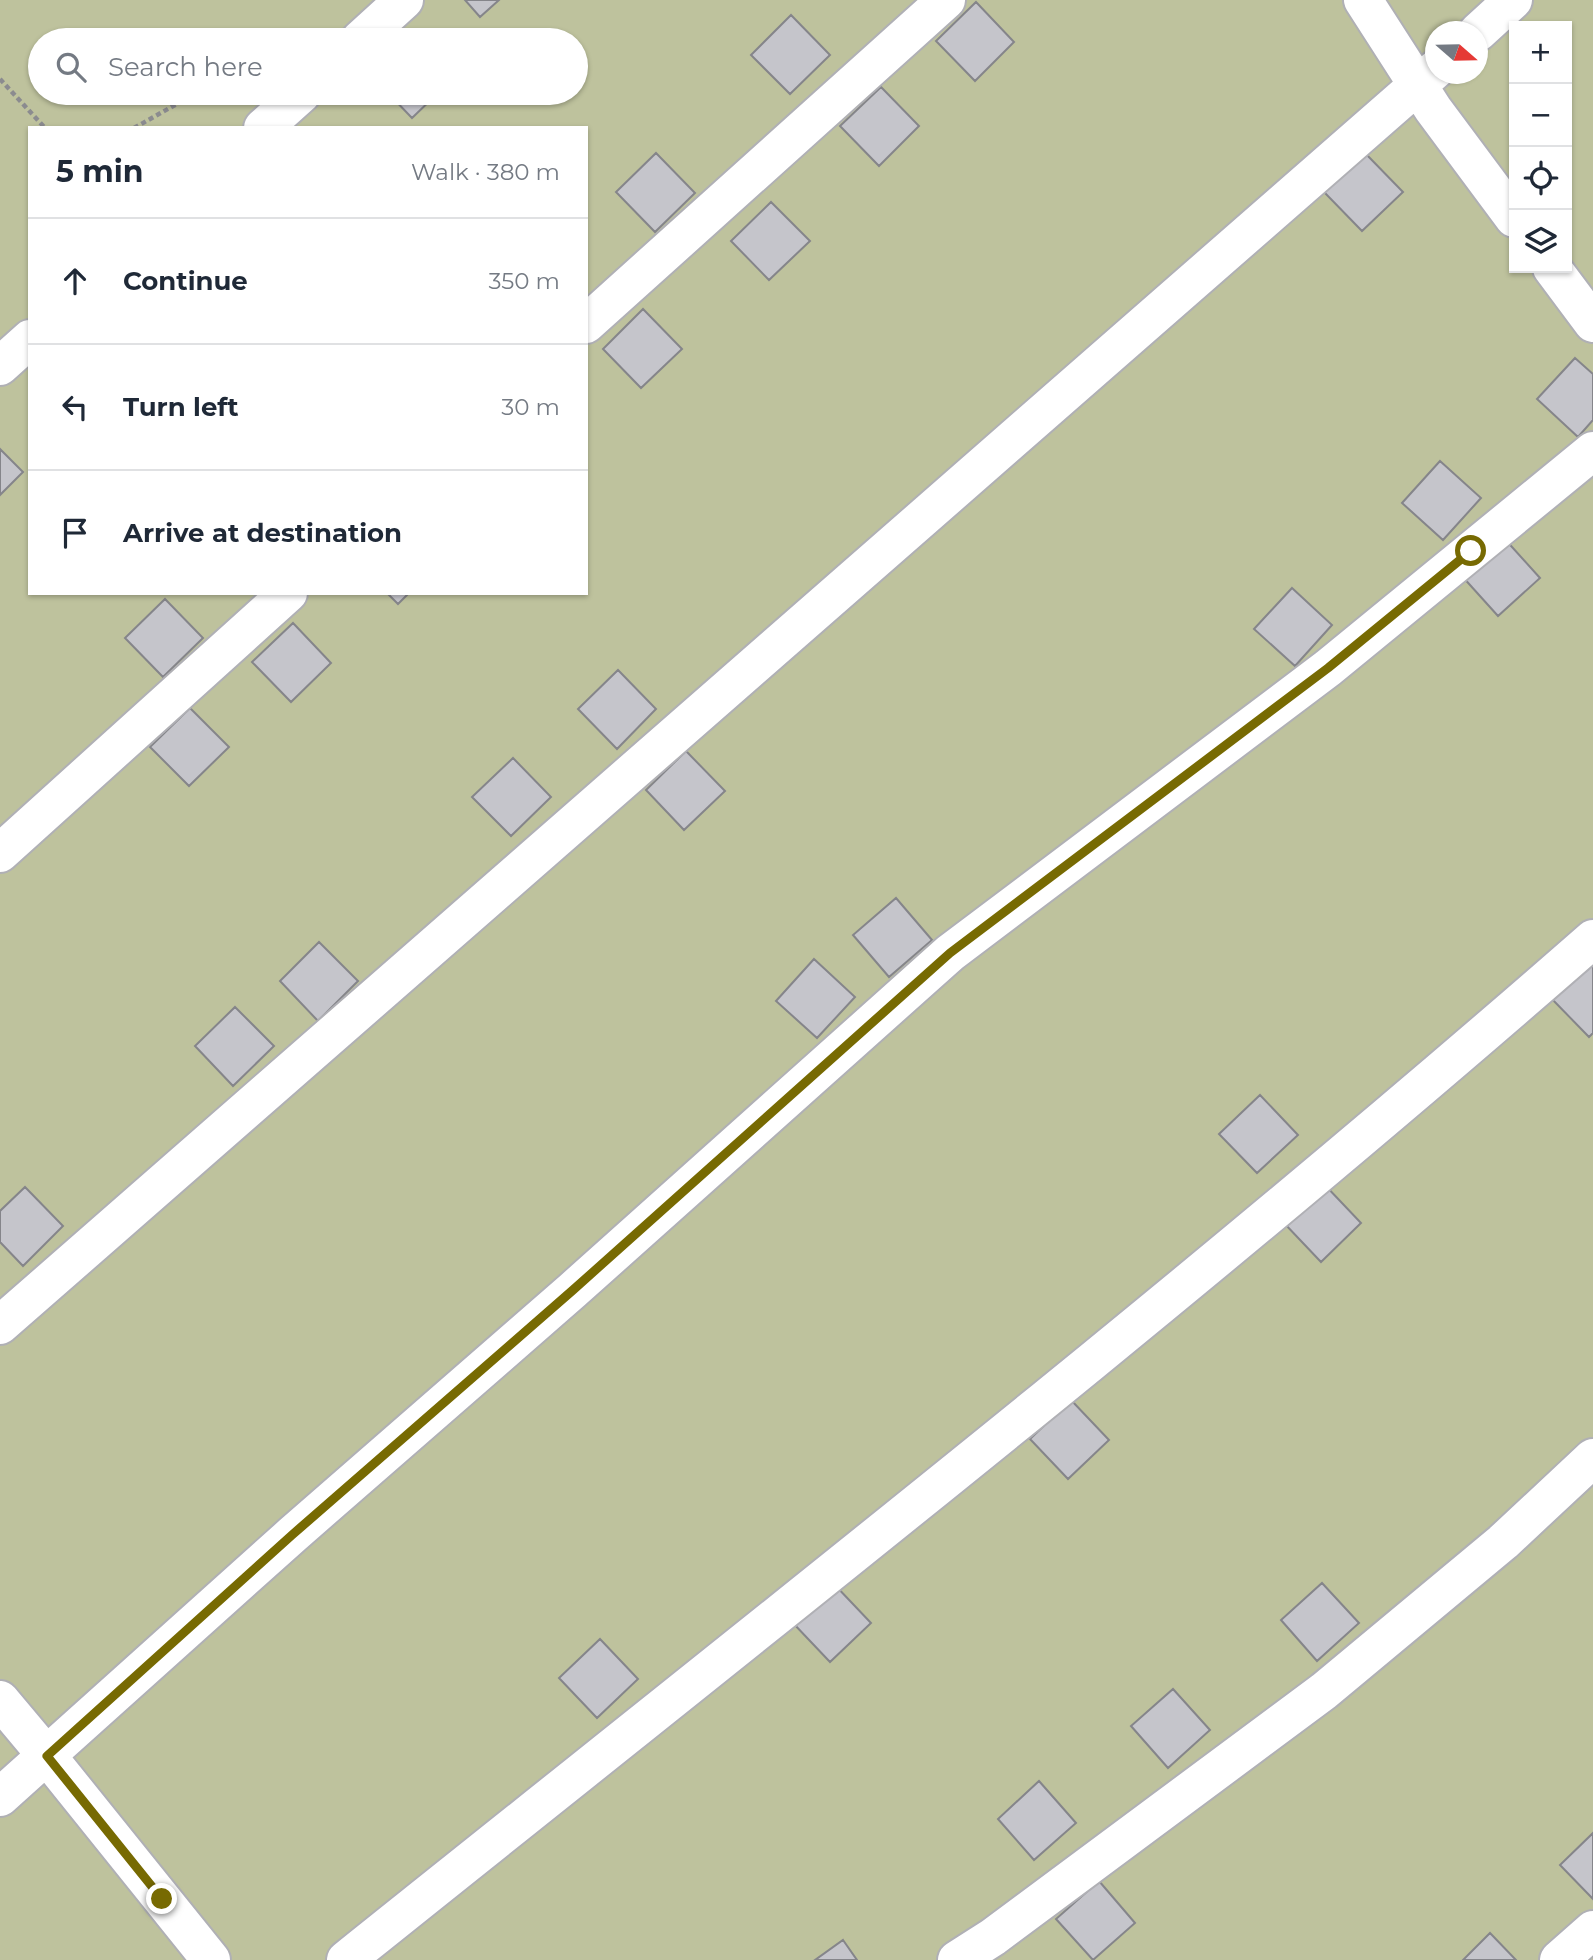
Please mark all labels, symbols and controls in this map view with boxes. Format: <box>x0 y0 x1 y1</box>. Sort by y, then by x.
north arrow <box>1425 21 1488 84</box>
map controls <box>1509 21 1572 273</box>
button: + <box>1509 21 1572 84</box>
search box <box>28 28 588 105</box>
icon: search <box>52 48 90 86</box>
text: Search here <box>108 51 263 83</box>
button: − <box>1509 84 1572 147</box>
button: locate <box>1509 147 1572 210</box>
text: 5 min <box>56 153 144 190</box>
text: Walk · 380 m <box>411 158 560 186</box>
button: layers <box>1509 210 1572 273</box>
icon: ahead <box>56 262 94 300</box>
text: Continue <box>123 265 248 297</box>
text: 350 m <box>489 267 560 295</box>
icon: left <box>56 388 94 426</box>
text: Turn left <box>123 391 239 423</box>
text: 30 m <box>501 393 560 421</box>
icon: arrive <box>56 514 94 552</box>
text: Arrive at destination <box>123 517 402 549</box>
route start <box>1455 535 1486 566</box>
route end <box>146 1883 177 1914</box>

